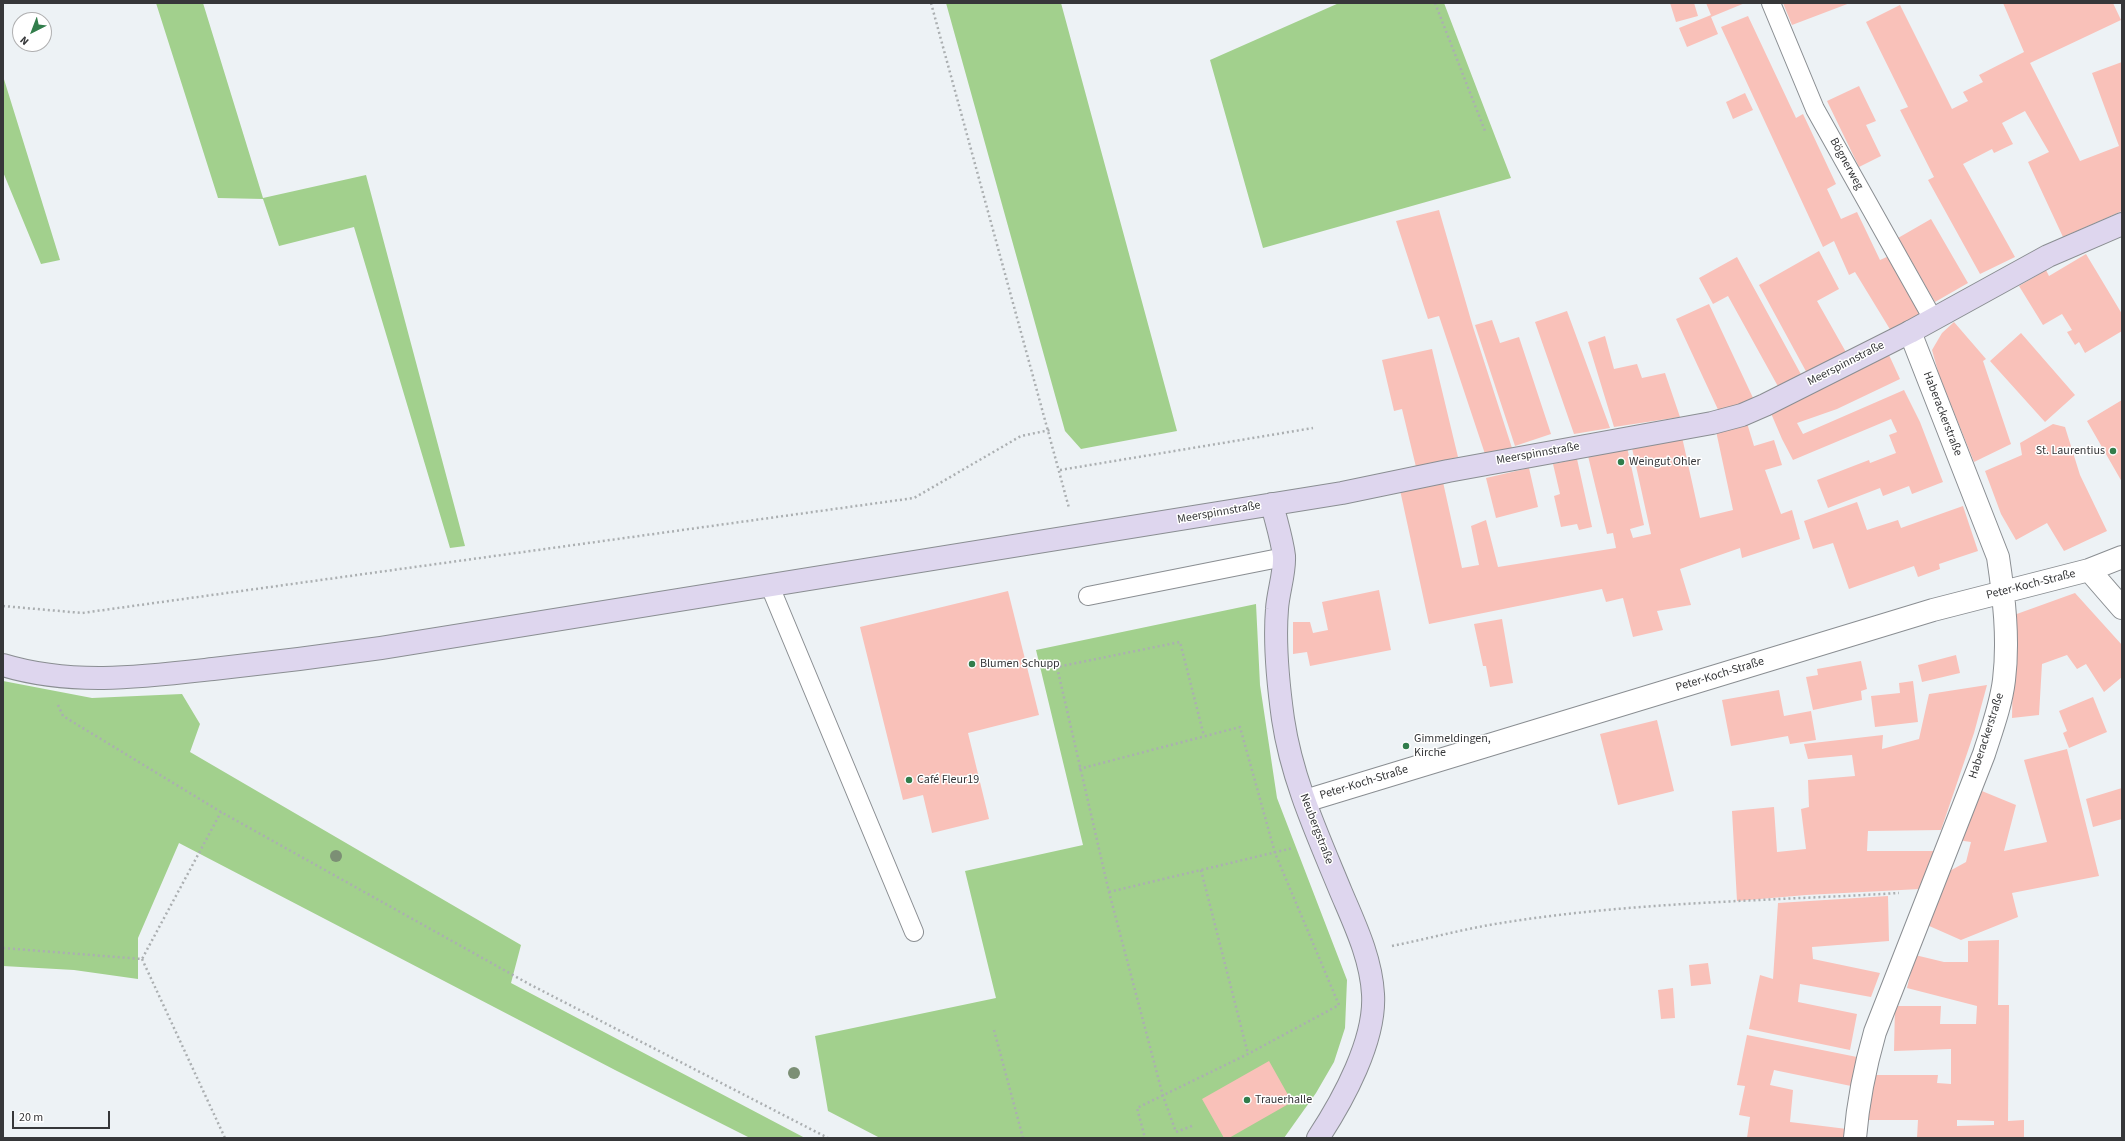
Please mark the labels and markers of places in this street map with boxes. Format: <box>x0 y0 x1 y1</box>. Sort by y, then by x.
place label: St. Laurentius <box>2036 444 2105 458</box>
marker: St. Laurentius <box>2108 446 2118 456</box>
place label: Weingut Ohler <box>1629 455 1701 469</box>
marker: Weingut Ohler <box>1616 457 1626 467</box>
place label: Blumen Schupp <box>980 657 1060 671</box>
marker: Blumen Schupp <box>967 659 977 669</box>
place label: Gimmeldingen, Kirche <box>1414 732 1491 760</box>
marker: Gimmeldingen, Kirche <box>1401 741 1411 751</box>
place label: Café Fleur19 <box>917 773 979 787</box>
marker: Café Fleur19 <box>904 775 914 785</box>
place label: Trauerhalle <box>1255 1093 1312 1107</box>
marker: Trauerhalle <box>1242 1095 1252 1105</box>

